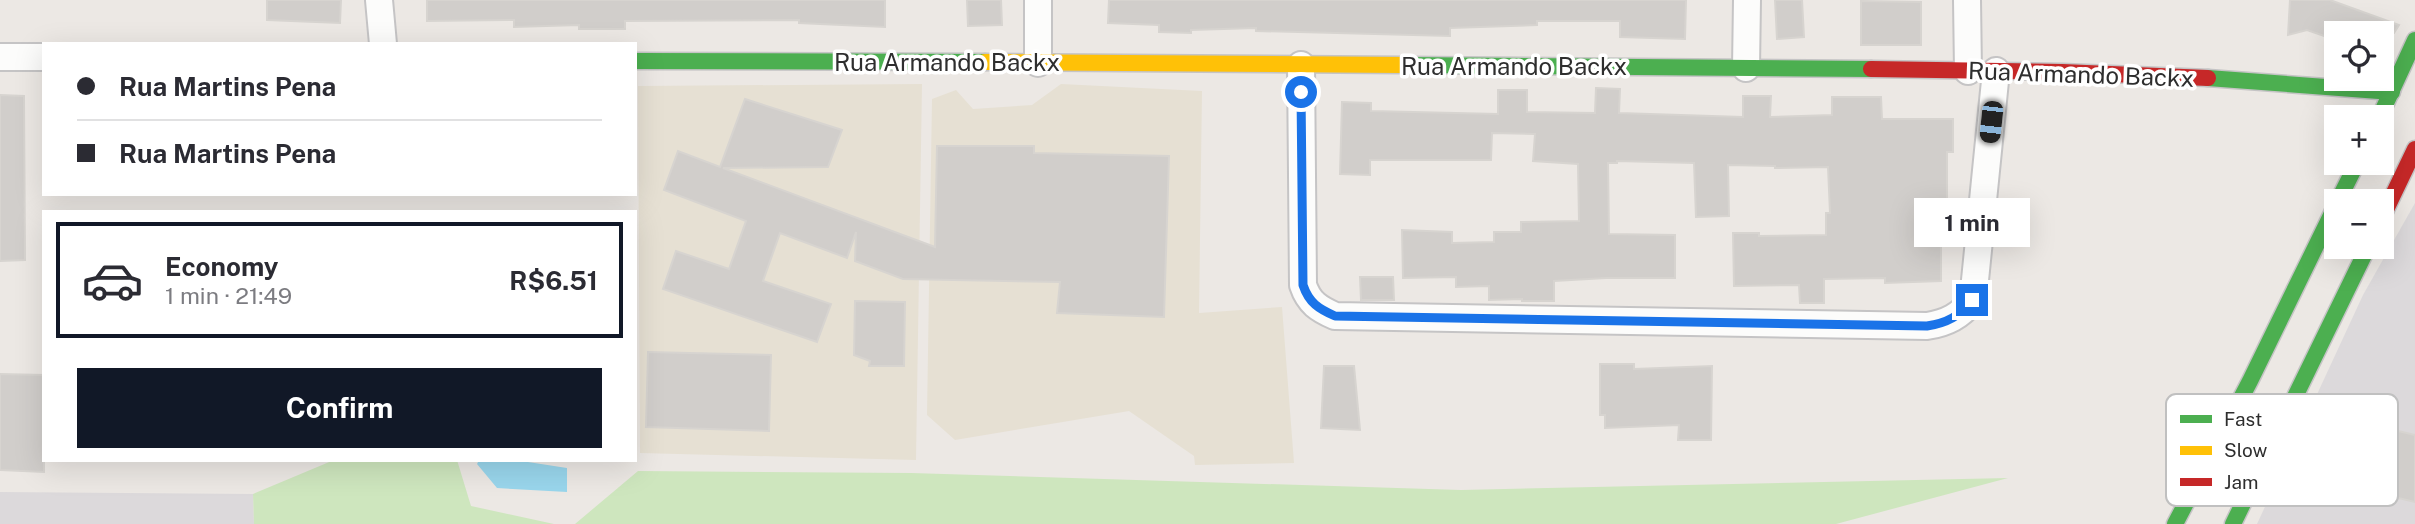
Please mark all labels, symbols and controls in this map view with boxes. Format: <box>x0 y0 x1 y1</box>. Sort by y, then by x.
map controls <box>2324 21 2394 259</box>
button: locate <box>2324 21 2394 91</box>
street label: Rua Armando Backx <box>834 48 1060 76</box>
street label: Rua Armando Backx <box>1401 52 1627 80</box>
street label: Rua Armando Backx <box>1967 56 2195 92</box>
text: Rua Martins Pena <box>119 71 336 102</box>
route start <box>1285 76 1317 108</box>
car <box>1979 100 2004 144</box>
button: + <box>2324 105 2394 175</box>
text: Rua Martins Pena <box>119 138 336 169</box>
button: − <box>2324 189 2394 259</box>
callout: 1 min <box>1914 198 2030 247</box>
text: 1 min <box>1944 209 2000 236</box>
icon: car <box>81 249 144 312</box>
text: Economy <box>165 251 278 282</box>
text: R$6.51 <box>509 265 598 296</box>
text: 1 min · 21:49 <box>165 282 292 309</box>
route end <box>1956 284 1988 316</box>
button: Confirm <box>77 368 602 448</box>
legend <box>2166 394 2398 506</box>
text: Fast <box>2224 408 2262 430</box>
text: Slow <box>2224 439 2268 461</box>
text: Jam <box>2224 471 2258 493</box>

